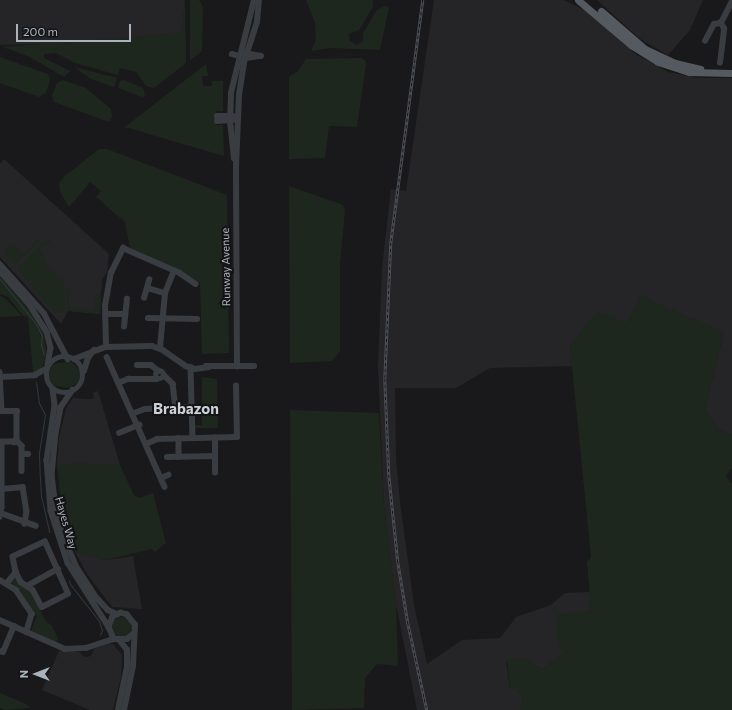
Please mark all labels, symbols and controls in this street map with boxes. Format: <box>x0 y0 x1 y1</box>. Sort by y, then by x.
scale bar <box>18 16 133 42</box>
text: 200 m <box>23 24 58 38</box>
street label: Runway Avenue <box>219 228 233 306</box>
district label: Brabazon <box>153 400 219 418</box>
street label: Hayes Way <box>52 495 80 551</box>
north arrow <box>16 654 56 694</box>
text: N <box>17 670 30 678</box>

